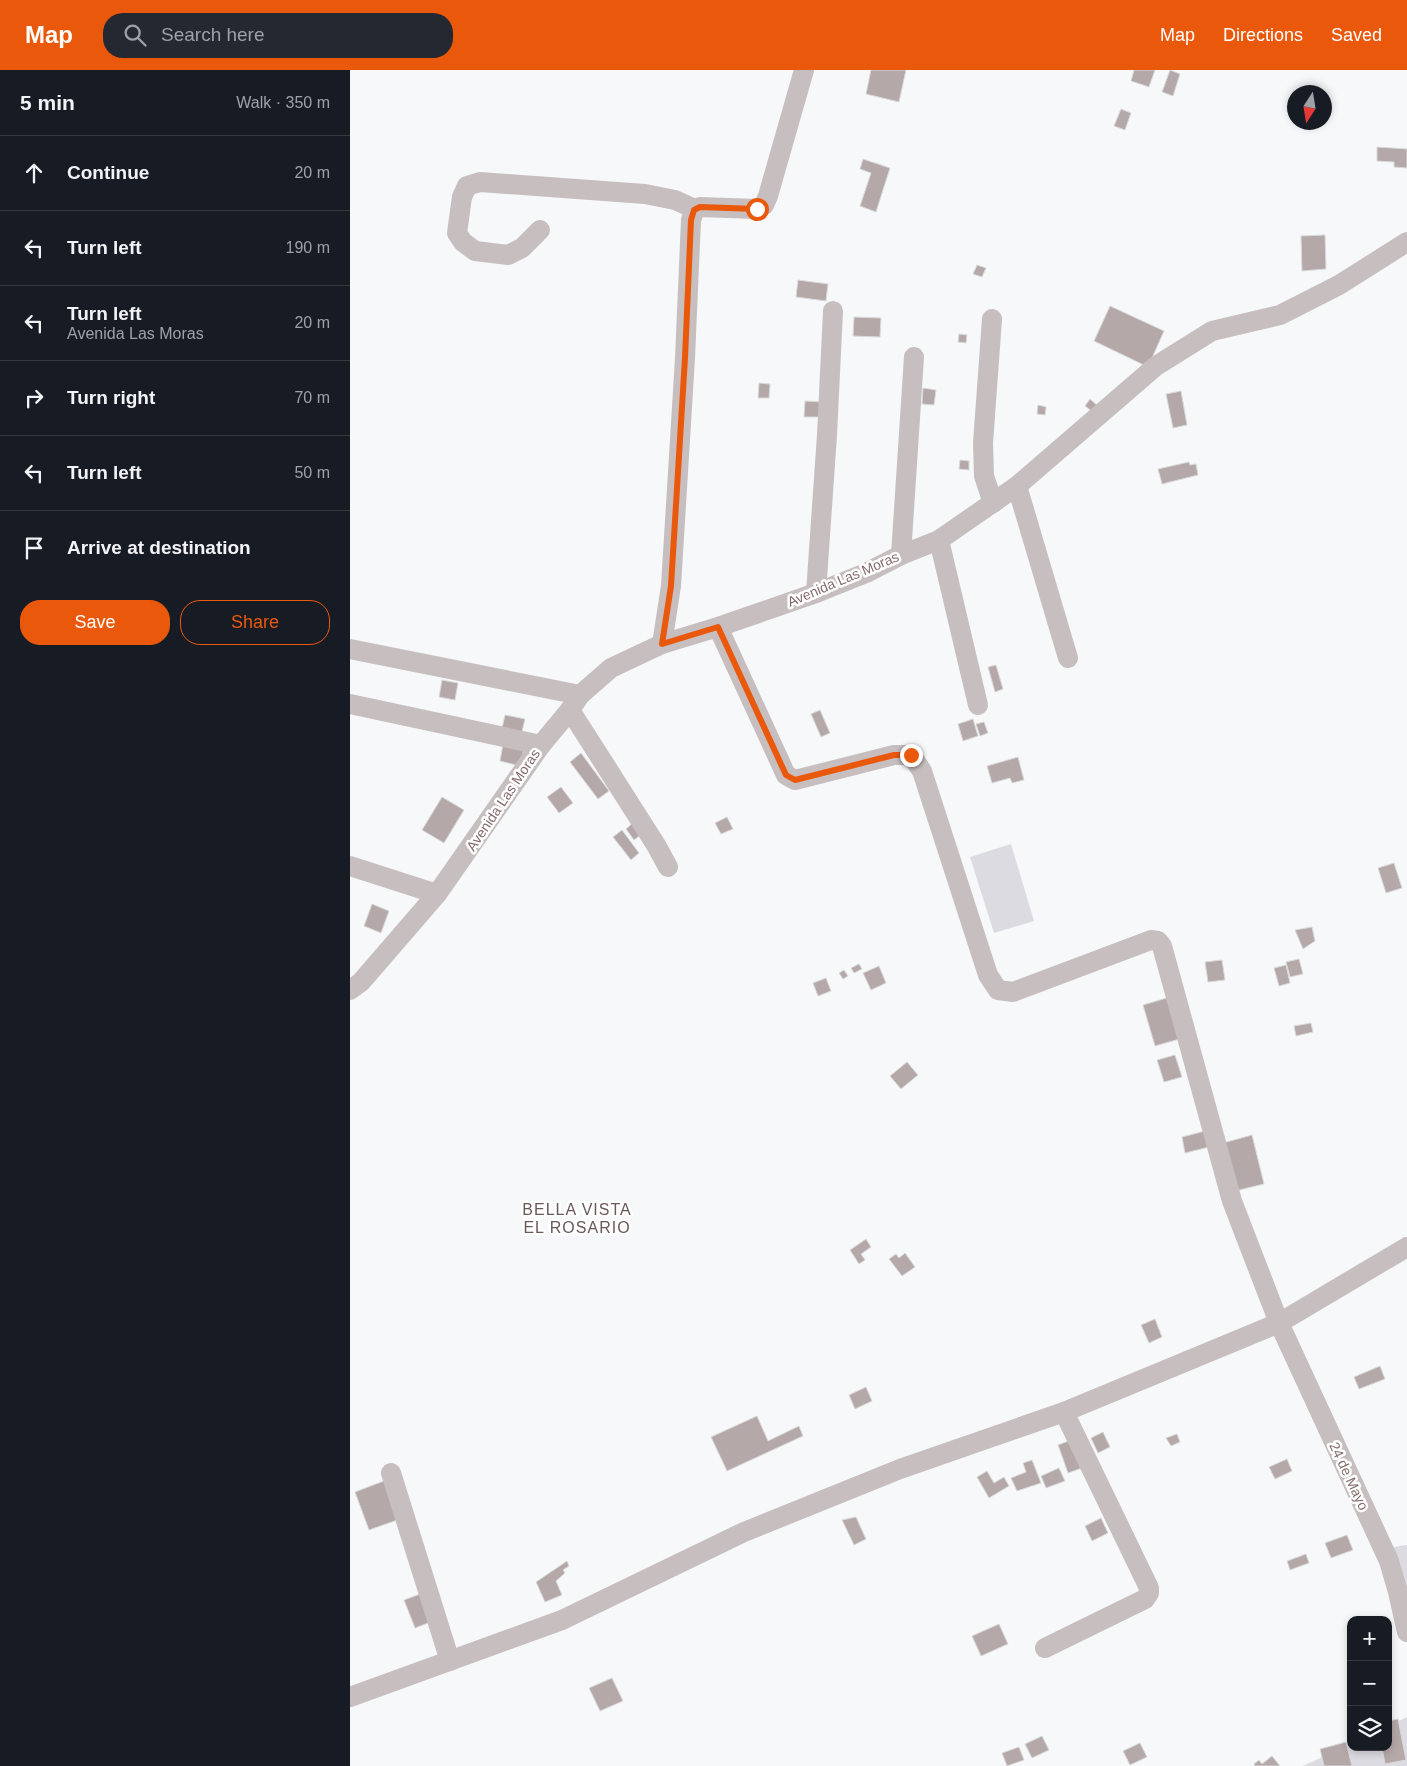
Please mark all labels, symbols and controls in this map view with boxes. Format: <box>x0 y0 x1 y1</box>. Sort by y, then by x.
search box <box>103 13 453 58</box>
text: Map <box>25 21 73 48</box>
icon: search <box>121 21 149 49</box>
text: Search here <box>161 24 265 45</box>
text: Map <box>1160 25 1195 45</box>
text: Directions <box>1223 25 1303 45</box>
text: Saved <box>1331 25 1382 45</box>
north arrow <box>1287 85 1332 130</box>
text: 5 min <box>20 91 75 114</box>
text: Walk · 350 m <box>236 94 330 111</box>
icon: ahead <box>20 159 48 187</box>
text: Continue <box>67 162 149 183</box>
text: 20 m <box>294 164 330 181</box>
route start <box>746 198 769 221</box>
icon: left <box>20 234 48 262</box>
text: Turn left <box>67 237 142 258</box>
text: 190 m <box>286 239 330 256</box>
text: Turn left <box>67 303 142 324</box>
icon: left <box>20 309 48 337</box>
text: 20 m <box>294 314 330 331</box>
text: Avenida Las Moras <box>67 325 204 342</box>
icon: right <box>20 384 48 412</box>
text: Turn right <box>67 387 155 408</box>
text: 70 m <box>294 389 330 406</box>
icon: left <box>20 459 48 487</box>
text: Turn left <box>67 462 142 483</box>
text: 50 m <box>294 464 330 481</box>
icon: arrive <box>20 534 48 562</box>
text: Arrive at destination <box>67 537 251 558</box>
street label: Avenida Las Moras <box>785 548 901 610</box>
button: Save <box>20 600 170 645</box>
button: Share <box>180 600 330 645</box>
route end <box>900 744 923 767</box>
street label: Avenida Las Moras <box>463 746 543 854</box>
district label: BELLA VISTA EL ROSARIO <box>522 1201 632 1236</box>
street label: 24 de Mayo <box>1326 1439 1372 1513</box>
map controls <box>1347 1616 1392 1751</box>
button: + <box>1347 1616 1392 1661</box>
button: − <box>1347 1661 1392 1706</box>
button: layers <box>1347 1706 1392 1751</box>

